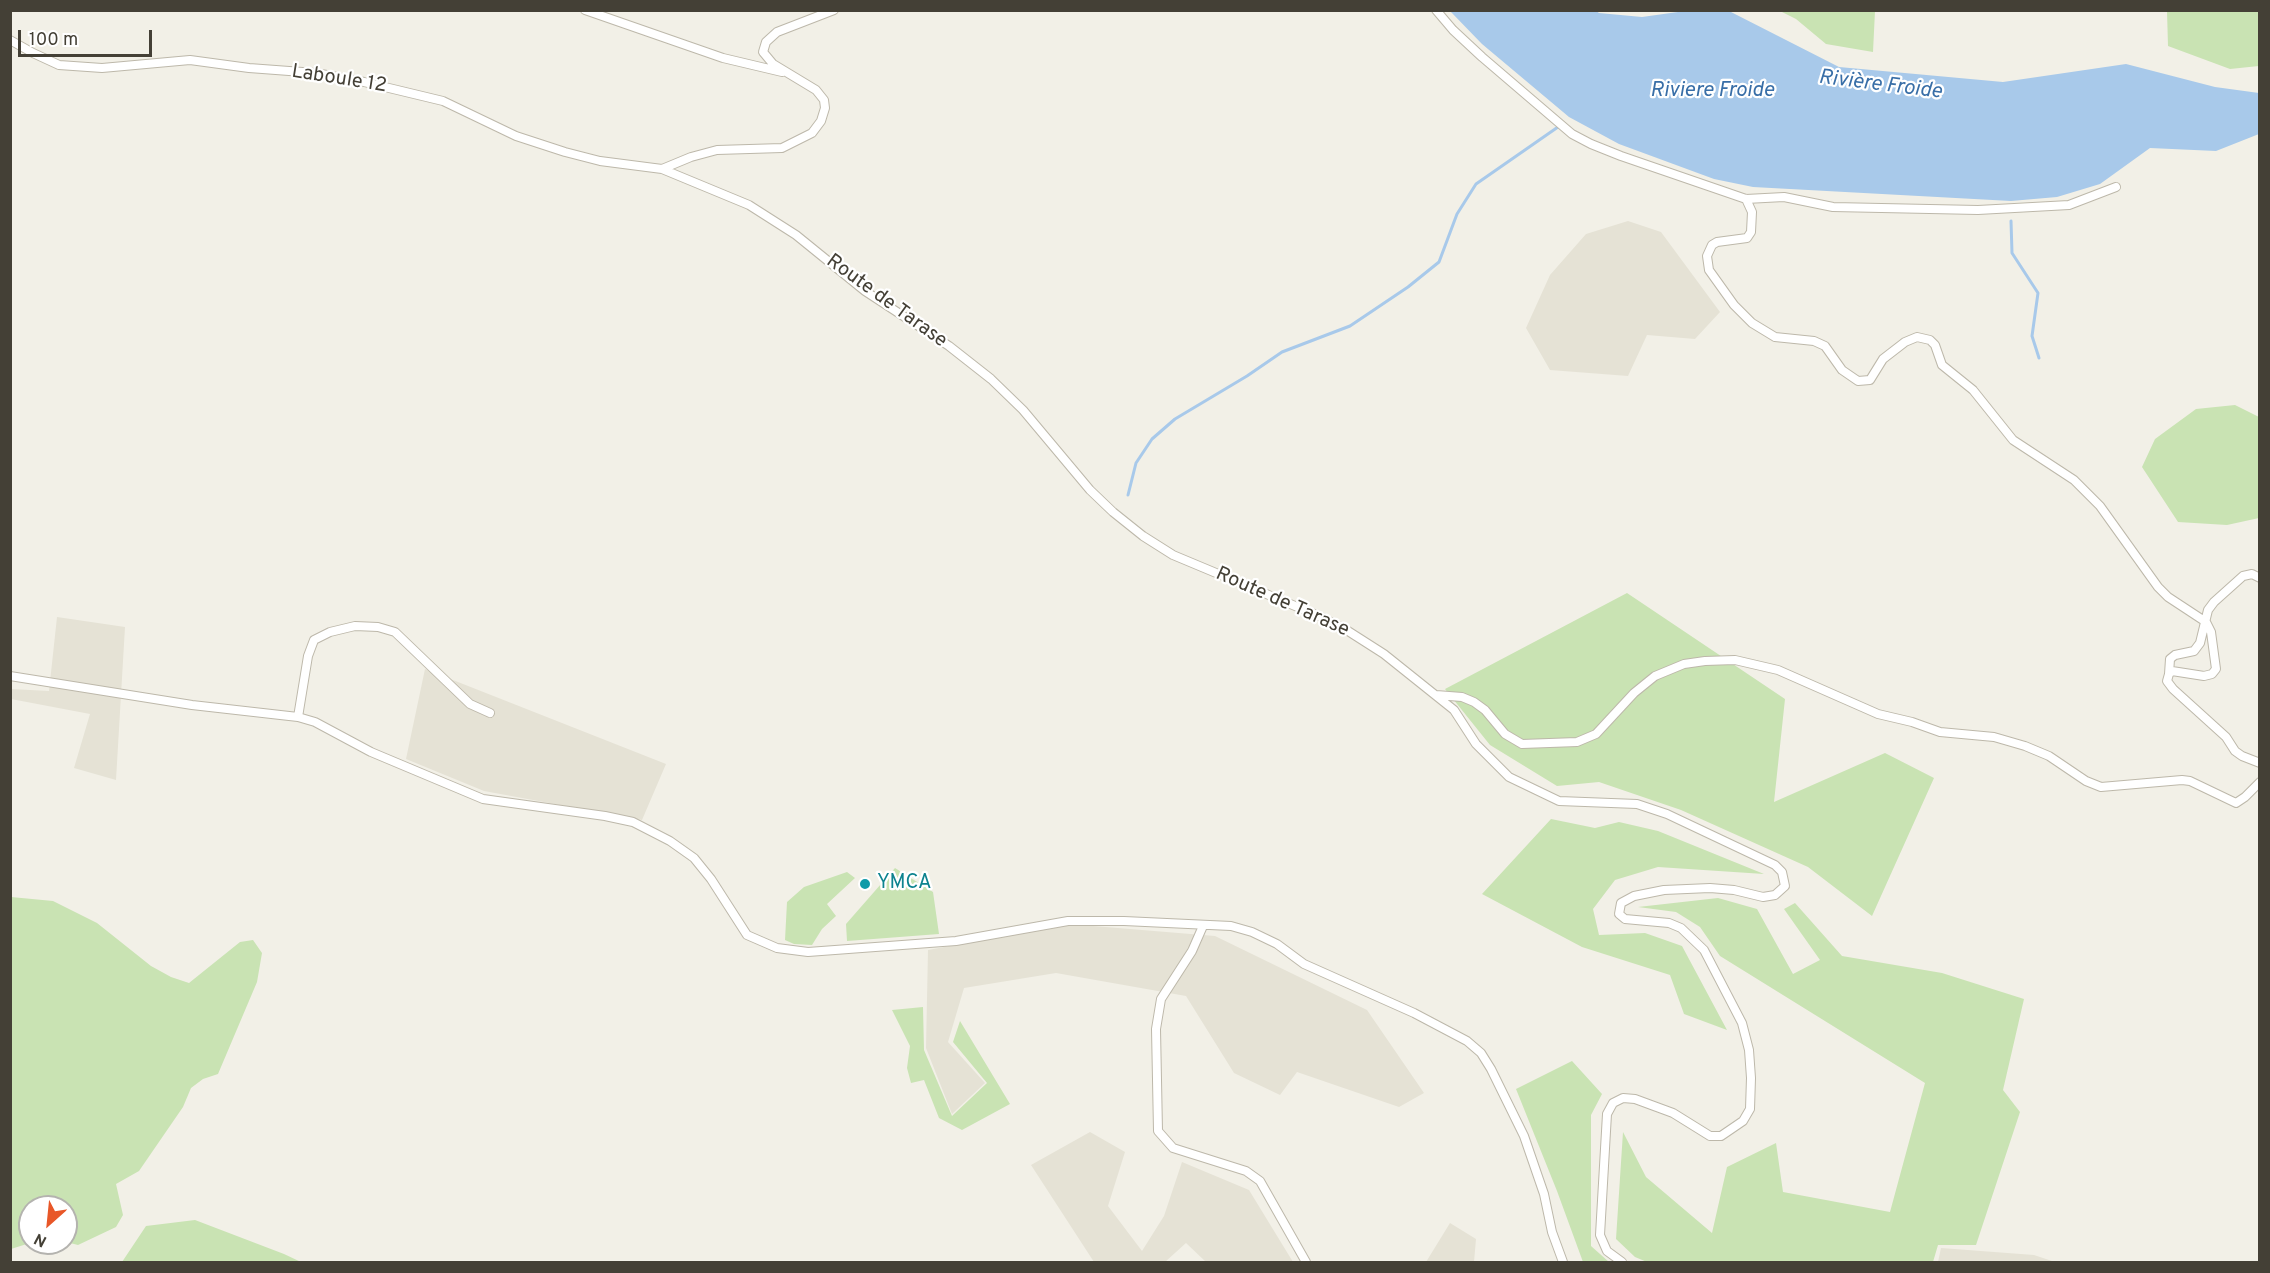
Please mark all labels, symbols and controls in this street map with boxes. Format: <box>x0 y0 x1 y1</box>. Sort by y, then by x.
scale bar <box>21 18 154 56</box>
text: 100 m <box>29 29 78 52</box>
street label: Laboule 12 <box>290 61 388 99</box>
water label: Rivière Froide <box>1817 66 1943 106</box>
water label: Riviere Froide <box>1650 79 1774 105</box>
street label: Route de Tarase <box>821 250 951 354</box>
street label: Route de Tarase <box>1211 563 1353 643</box>
place label: YMCA <box>877 872 932 896</box>
marker: YMCA <box>858 877 872 891</box>
north arrow <box>18 1195 78 1255</box>
text: N <box>31 1228 50 1251</box>

